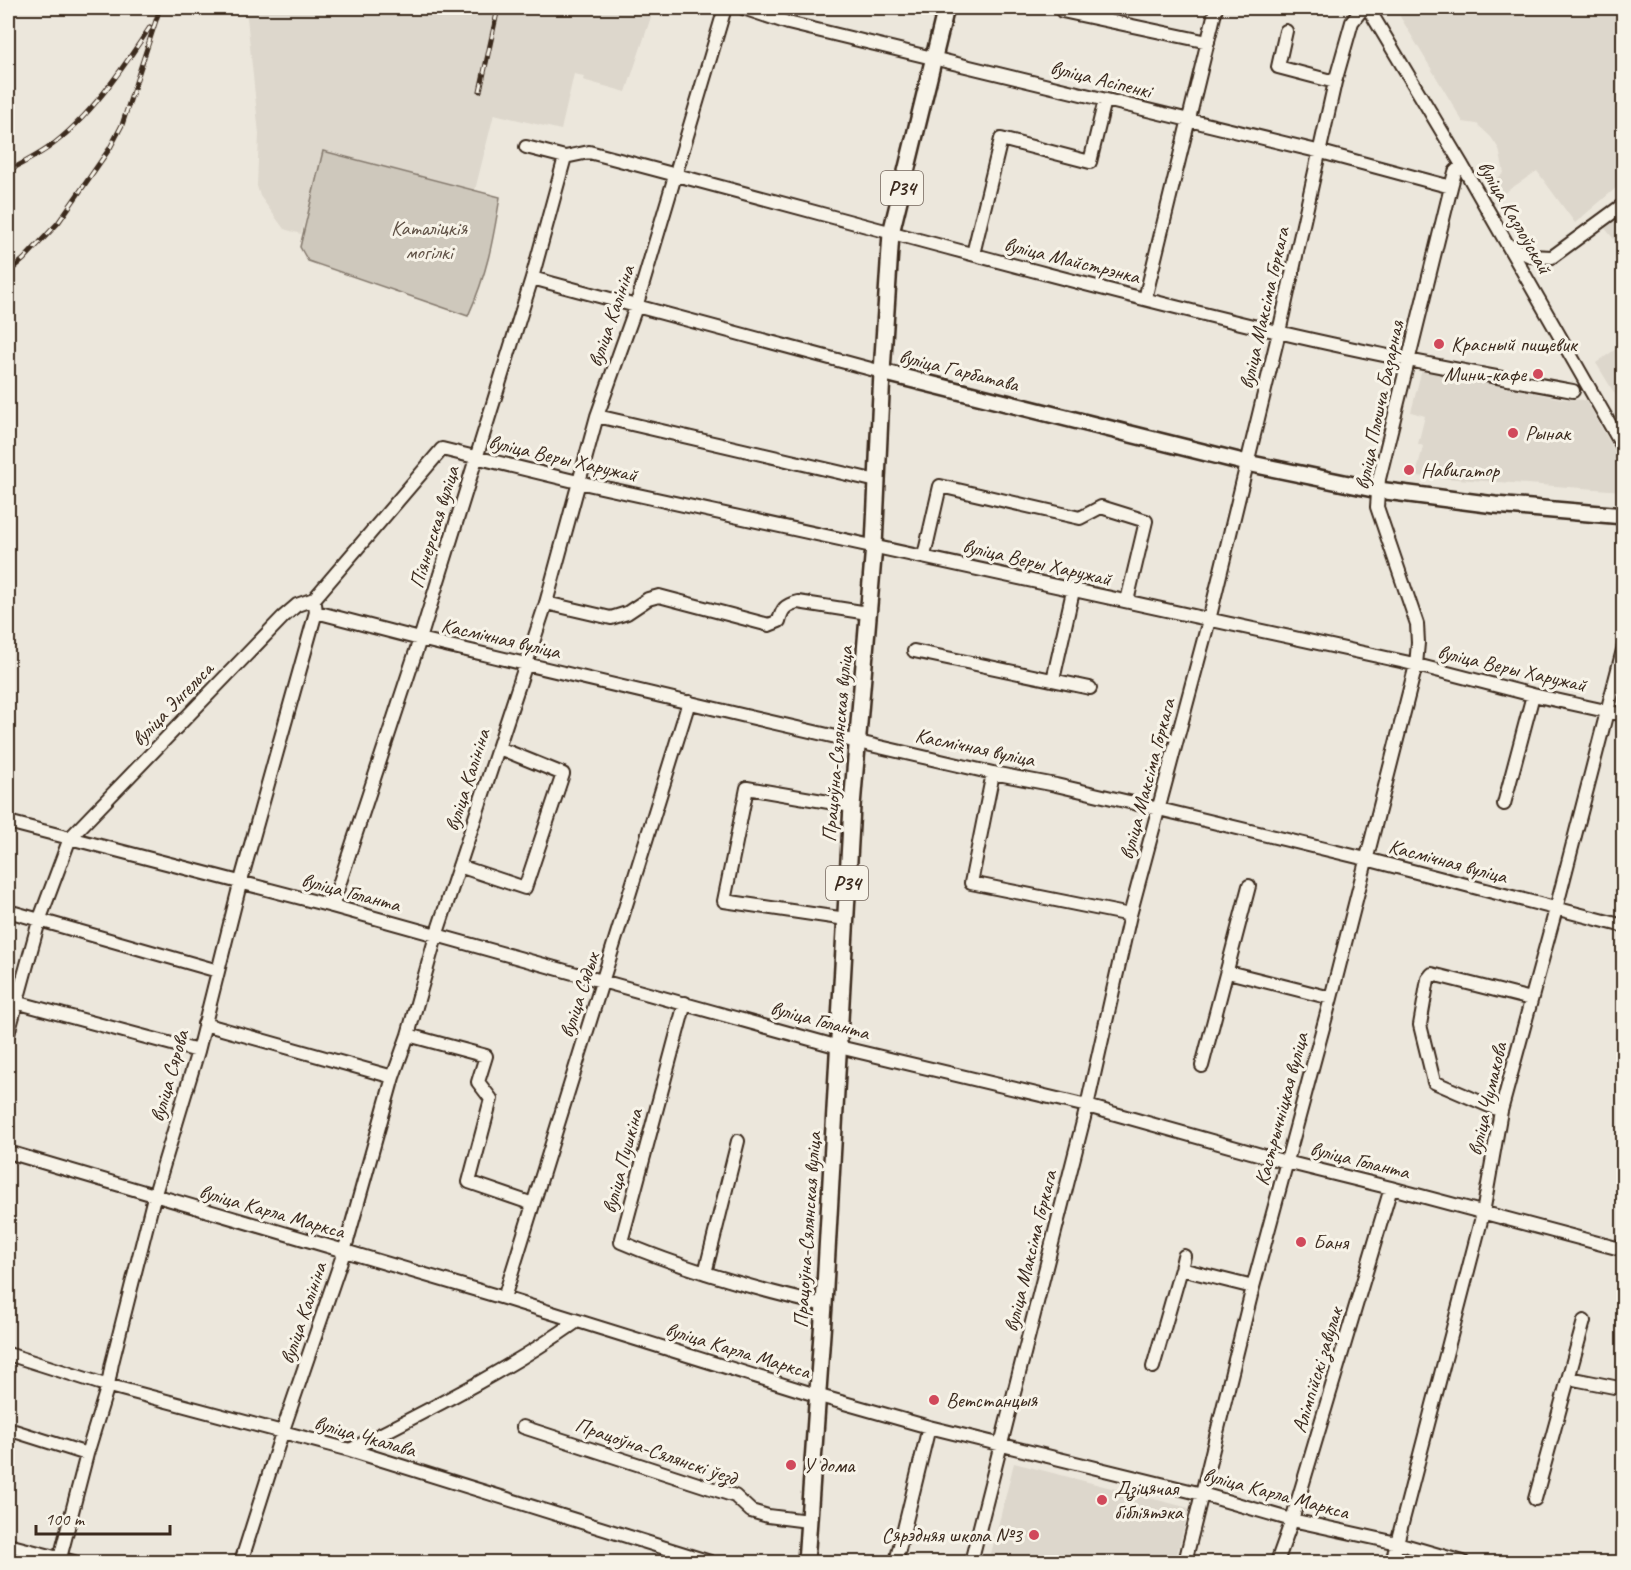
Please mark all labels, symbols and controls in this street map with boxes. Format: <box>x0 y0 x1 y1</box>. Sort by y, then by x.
street label: вуліца Асіпенкі <box>1048 54 1157 105</box>
street label: вуліца Казлоўскай <box>1472 156 1559 279</box>
road number: Р34 <box>881 171 923 205</box>
park label: Каталіцкія могілкі <box>391 215 468 265</box>
street label: вуліца Максіма Горкага <box>1233 223 1296 391</box>
street label: вуліца Майстрэнка <box>1001 231 1144 290</box>
street label: вуліца Калініна <box>581 260 641 370</box>
street label: вуліца Плошча Базарная <box>1348 317 1410 492</box>
place label: Красный пищевик <box>1451 331 1579 357</box>
marker: Красный пищевик <box>1432 337 1446 351</box>
street label: вуліца Гарбатава <box>897 343 1023 398</box>
place label: Мини-кафе <box>1444 361 1527 387</box>
marker: Мини-кафе <box>1531 367 1545 381</box>
place label: Рынак <box>1525 420 1573 446</box>
marker: Рынак <box>1506 426 1520 440</box>
street label: вуліца Веры Харужай <box>486 428 641 488</box>
place label: Навигатор <box>1421 457 1500 483</box>
street label: Піянерская вуліца <box>403 461 465 591</box>
marker: Навигатор <box>1402 463 1416 477</box>
street label: вуліца Веры Харужай <box>960 532 1115 592</box>
street label: Касмічная вуліца <box>439 612 565 665</box>
street label: вуліца Веры Харужай <box>1435 638 1590 698</box>
street label: Працоўна-Сялянская вуліца <box>815 643 859 843</box>
street label: вуліца Энгельса <box>126 655 220 751</box>
street label: вуліца Максіма Горкага <box>1113 694 1181 862</box>
street label: Касмічная вуліца <box>913 722 1039 773</box>
street label: вуліца Калініна <box>438 724 496 834</box>
street label: Касмічная вуліца <box>1386 833 1512 890</box>
street label: вуліца Голанта <box>299 866 405 918</box>
road number: Р34 <box>826 866 868 900</box>
street label: вуліца Сядых <box>553 947 606 1041</box>
street label: вуліца Голанта <box>768 994 874 1046</box>
street label: вуліца Сярова <box>144 1025 195 1125</box>
street label: Кастрычніцкая вуліца <box>1248 1028 1314 1188</box>
street label: вуліца Чумакова <box>1461 1038 1513 1158</box>
street label: вуліца Пушкіна <box>596 1104 649 1216</box>
street label: Працоўна-Сялянская вуліца <box>787 1129 827 1329</box>
street label: вуліца Голанта <box>1308 1135 1414 1185</box>
street label: вуліца Максіма Горкага <box>997 1166 1063 1334</box>
street label: вуліца Карла Маркса <box>196 1178 349 1245</box>
place label: Баня <box>1313 1229 1350 1255</box>
marker: Баня <box>1294 1235 1308 1249</box>
street label: вуліца Калініна <box>273 1257 333 1367</box>
street label: Алімпійскі завулак <box>1286 1302 1350 1436</box>
street label: вуліца Карла Маркса <box>663 1316 815 1385</box>
place label: Ветстанцыя <box>946 1387 1039 1413</box>
marker: Ветстанцыя <box>927 1393 941 1407</box>
street label: вуліца Чкалава <box>311 1409 421 1463</box>
street label: Працоўна-Сялянскі ўезд <box>572 1411 742 1492</box>
place label: У дома <box>803 1452 856 1478</box>
marker: У дома <box>784 1458 798 1472</box>
street label: вуліца Карла Маркса <box>1200 1461 1353 1525</box>
place label: Дзіцячая бібліятэка <box>1114 1475 1185 1525</box>
marker: Дзіцячая бібліятэка <box>1095 1493 1109 1507</box>
scale bar <box>36 1498 170 1536</box>
text: 100 m <box>45 1508 86 1530</box>
place label: Сярэдняя школа №3 <box>882 1522 1024 1548</box>
marker: Сярэдняя школа №3 <box>1027 1528 1041 1542</box>

